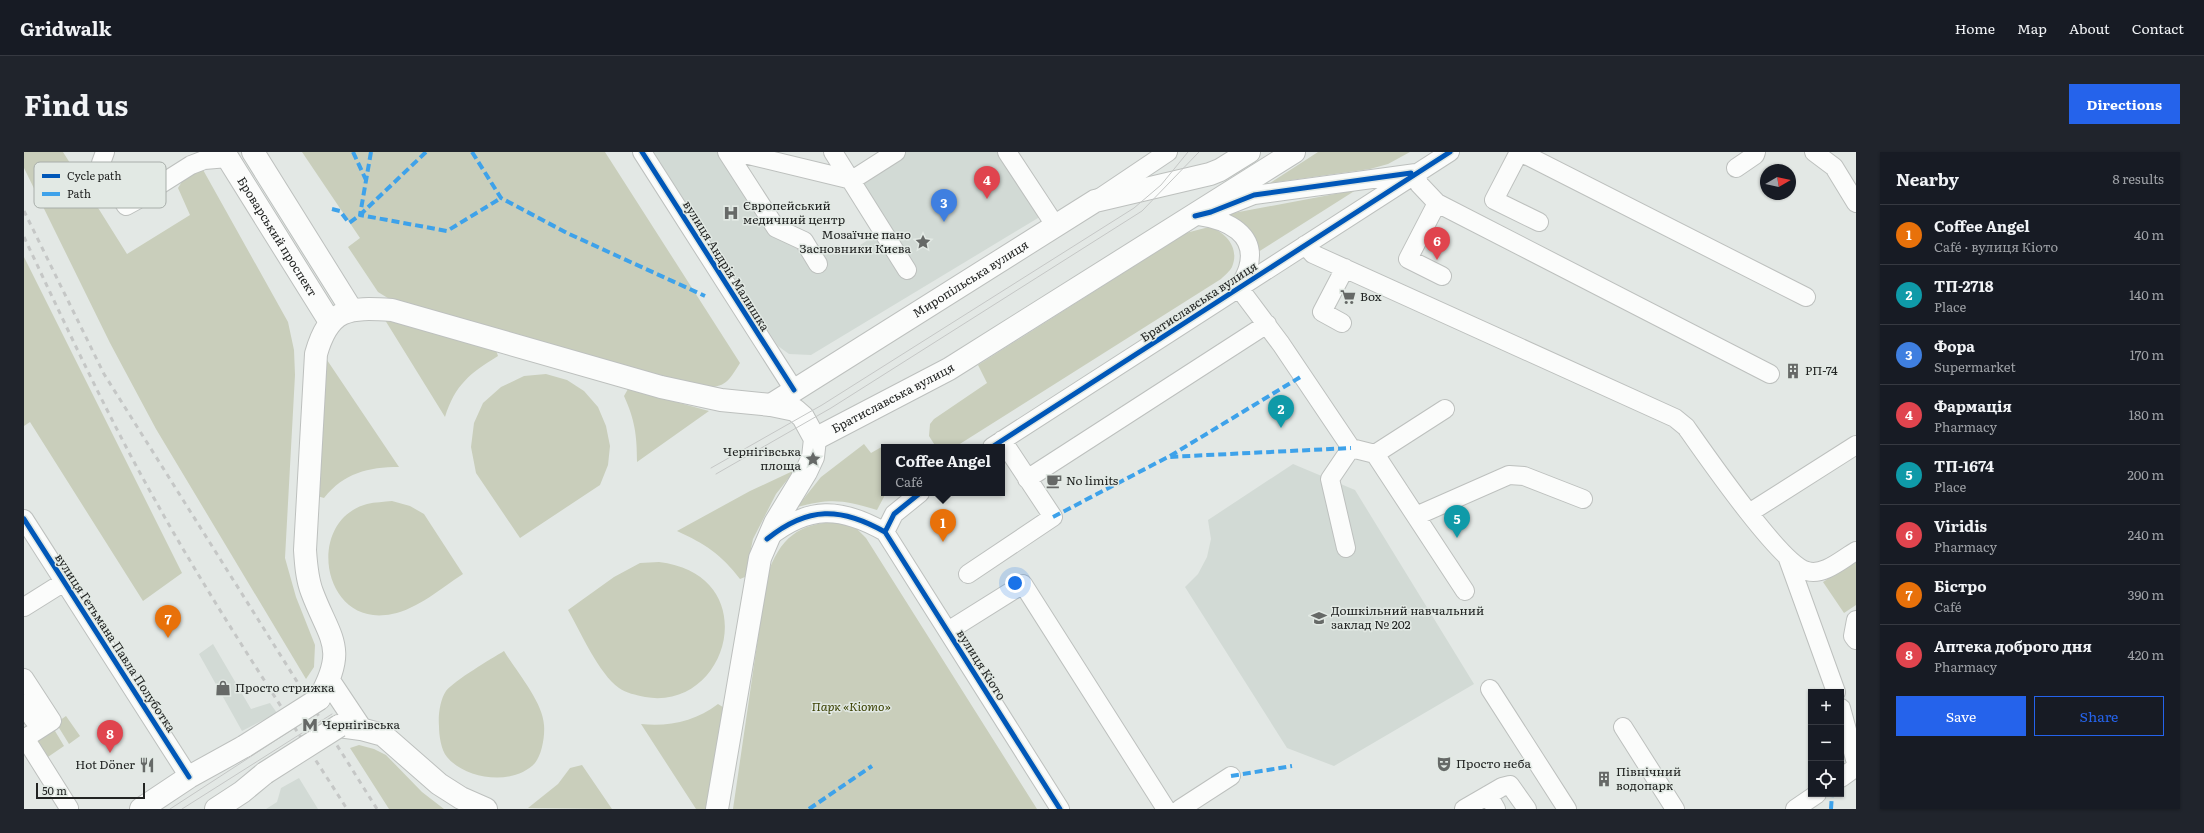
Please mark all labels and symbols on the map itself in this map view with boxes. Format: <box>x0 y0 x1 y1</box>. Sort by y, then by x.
legend <box>34 162 166 208</box>
north arrow <box>1760 164 1796 200</box>
pin: 4 <box>974 166 1000 199</box>
text: Cycle path <box>67 167 122 183</box>
street label: Броварський проспект <box>233 173 322 300</box>
text: Path <box>67 185 91 201</box>
pin: 3 <box>931 189 957 222</box>
place label: Європейський медичний центр <box>743 196 845 228</box>
street label: вулиця Андрія Малишка <box>679 197 775 335</box>
hospital icon: Європейський медичний центр <box>722 204 740 222</box>
place label: Мозаїчне пано Засновники Києва <box>799 225 912 257</box>
pin: 6 <box>1424 227 1450 260</box>
place icon: Мозаїчне пано Засновники Києва <box>914 233 932 251</box>
street label: Миропільська вулиця <box>909 235 1032 322</box>
street label: Братиславська вулиця <box>1136 256 1261 346</box>
place label: Box <box>1360 287 1382 305</box>
supermarket icon: Box <box>1339 288 1357 306</box>
street label: Братиславська вулиця <box>828 358 958 437</box>
place label: РП-74 <box>1805 361 1838 379</box>
building icon: РП-74 <box>1784 362 1802 380</box>
pin: 2 <box>1268 395 1294 428</box>
place label: Чернігівська площа <box>723 442 802 474</box>
place icon: Чернігівська площа <box>804 450 822 468</box>
place label: No limits <box>1066 471 1119 489</box>
cafe icon: No limits <box>1045 472 1063 490</box>
pin: 5 <box>1444 505 1470 538</box>
pin: 1 <box>930 509 956 542</box>
street label: вулиця Гетьмана Павла Полуботка <box>51 549 181 736</box>
your location <box>1005 573 1025 593</box>
place label: Дошкільний навчальний заклад № 202 <box>1331 601 1484 633</box>
pin: 7 <box>155 605 181 638</box>
school or university icon: Дошкільний навчальний заклад № 202 <box>1310 609 1328 627</box>
street label: вулиця Кіото <box>953 626 1011 703</box>
place label: Просто стрижка <box>235 678 335 696</box>
shop icon: Просто стрижка <box>214 679 232 697</box>
park label: Парк «Кіото» <box>812 697 890 715</box>
place label: Чернігівська <box>322 715 401 733</box>
metro station icon: Чернігівська <box>301 716 319 734</box>
pin: 8 <box>97 720 123 753</box>
place label: Просто неба <box>1456 754 1531 772</box>
place label: Hot Döner <box>75 755 135 773</box>
theatre icon: Просто неба <box>1435 755 1453 773</box>
restaurant icon: Hot Döner <box>138 756 156 774</box>
place label: Північний водопарк <box>1616 762 1681 794</box>
building icon: Північний водопарк <box>1595 770 1613 788</box>
scale bar <box>36 781 145 800</box>

